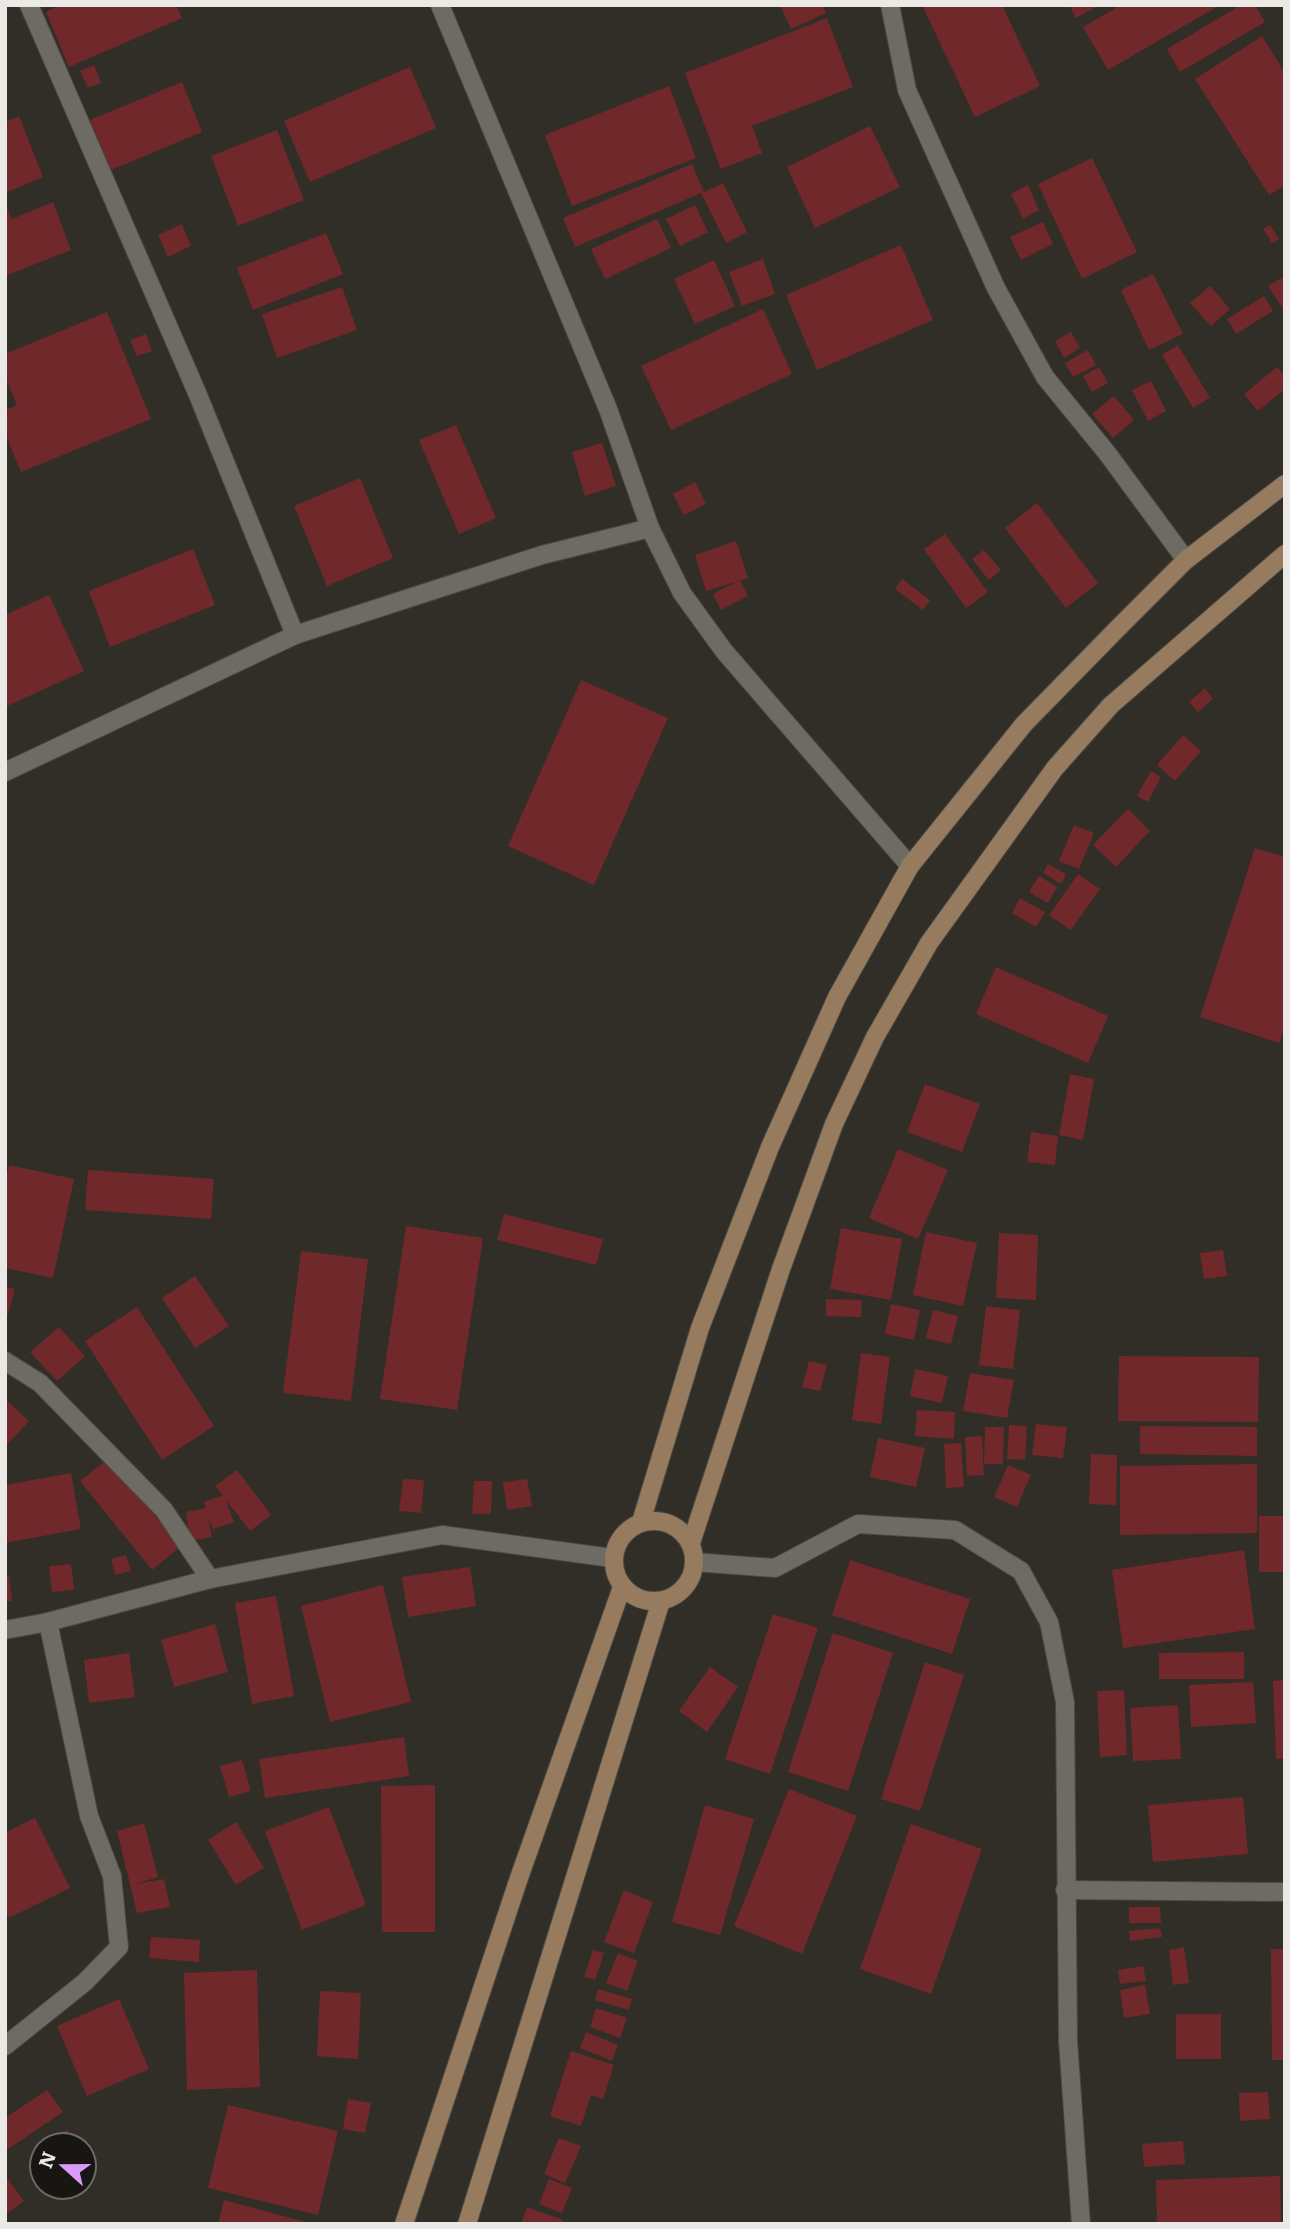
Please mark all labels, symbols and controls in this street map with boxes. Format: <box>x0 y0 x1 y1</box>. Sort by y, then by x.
north arrow <box>28 2131 98 2201</box>
text: N <box>30 2147 62 2172</box>

